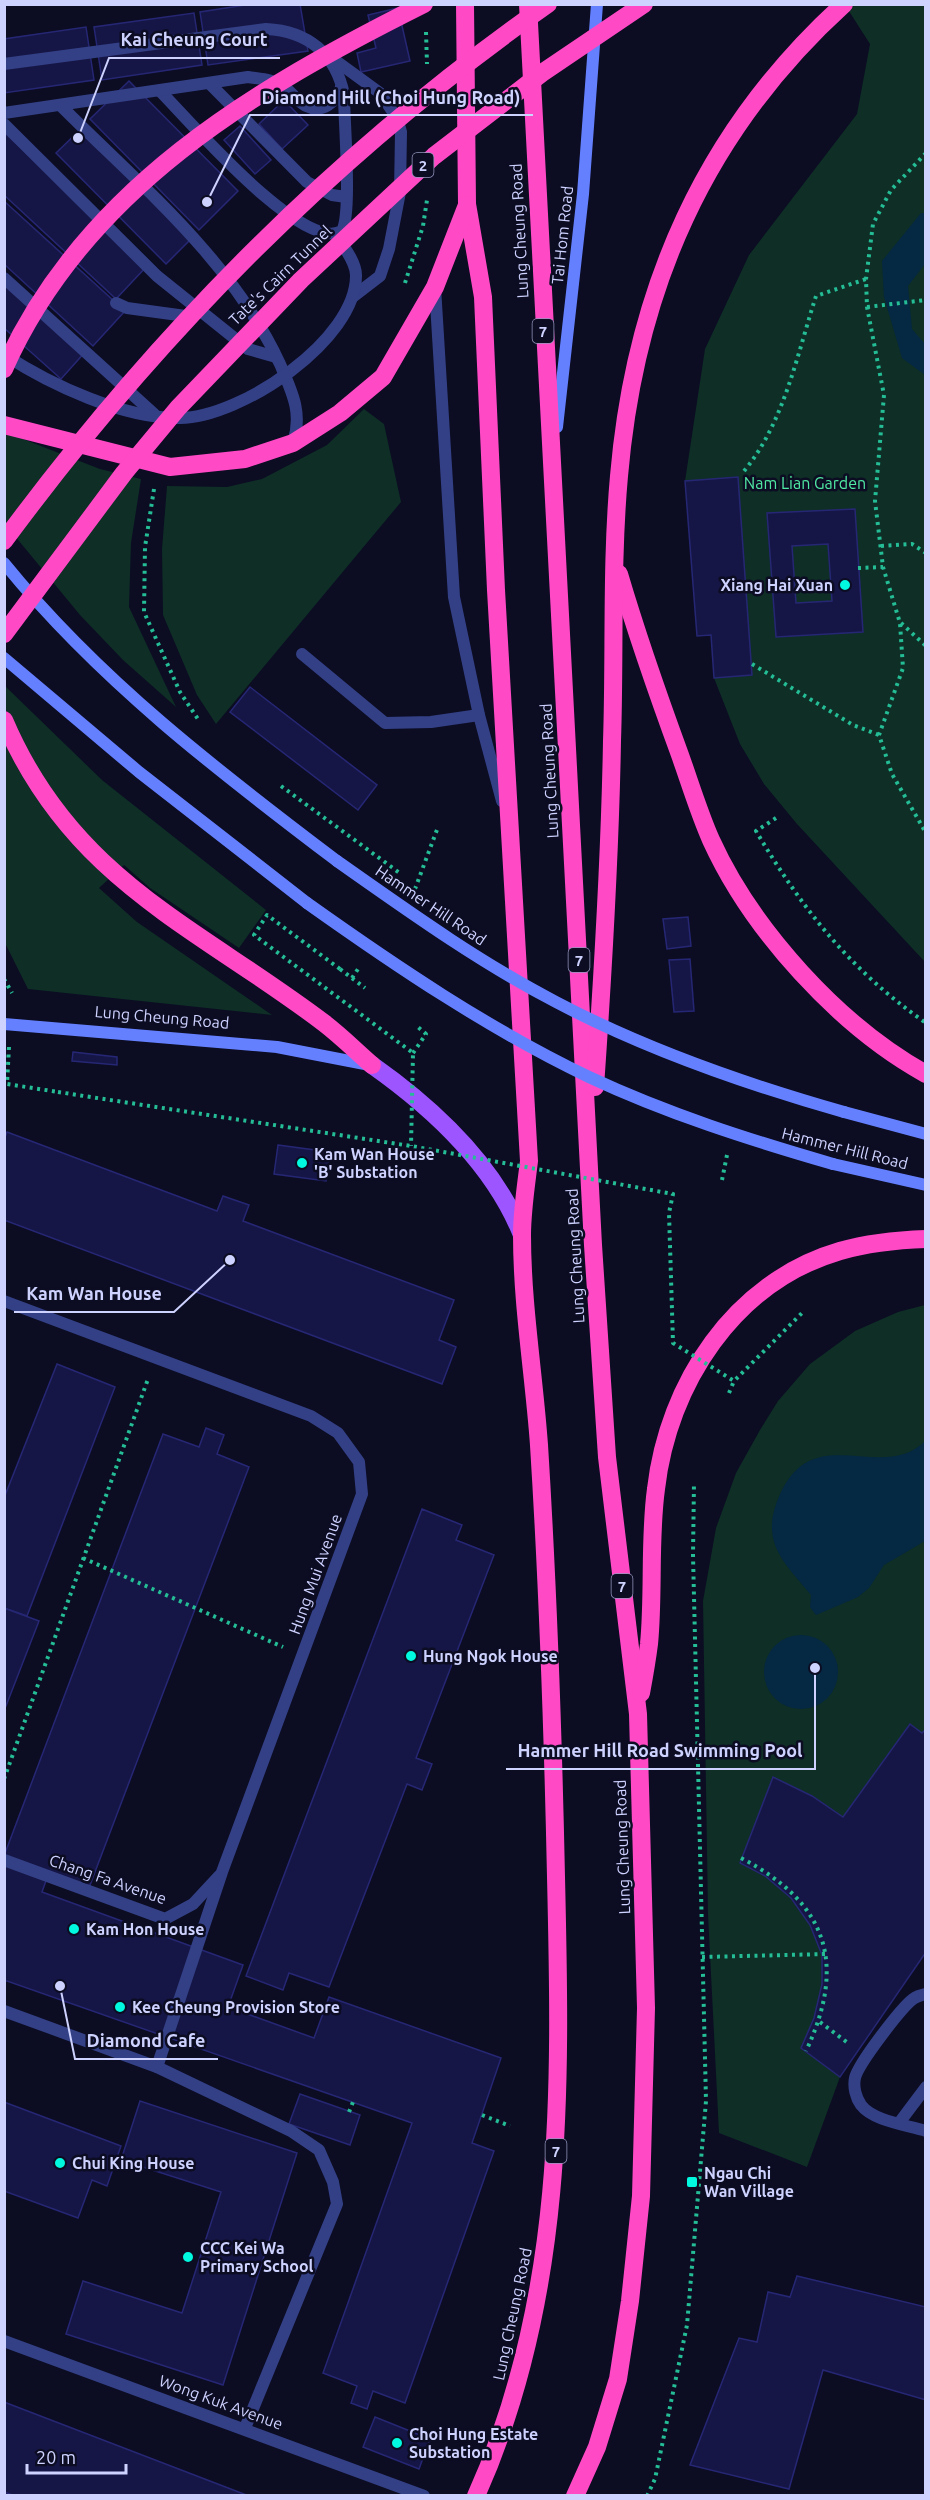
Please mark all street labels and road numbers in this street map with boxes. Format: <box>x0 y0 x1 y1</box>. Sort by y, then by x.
road number: 2 <box>412 153 434 177</box>
street label: Lung Cheung Road <box>506 163 532 299</box>
street label: Tai Hom Road <box>548 185 576 285</box>
street label: Tate's Cairn Tunnel <box>225 221 335 329</box>
road number: 7 <box>532 319 554 343</box>
street label: Lung Cheung Road <box>536 703 562 839</box>
street label: Hammer Hill Road <box>372 861 490 949</box>
road number: 7 <box>568 948 590 972</box>
street label: Lung Cheung Road <box>94 1002 230 1032</box>
street label: Hammer Hill Road <box>780 1124 910 1172</box>
street label: Lung Cheung Road <box>562 1188 588 1324</box>
street label: Hung Mui Avenue <box>285 1511 345 1637</box>
road number: 7 <box>612 1574 632 1598</box>
street label: Lung Cheung Road <box>611 1779 633 1915</box>
street label: Chang Fa Avenue <box>47 1851 169 1907</box>
road number: 7 <box>546 2139 566 2163</box>
street label: Lung Cheung Road <box>489 2246 535 2382</box>
street label: Wong Kuk Avenue <box>157 2371 285 2433</box>

